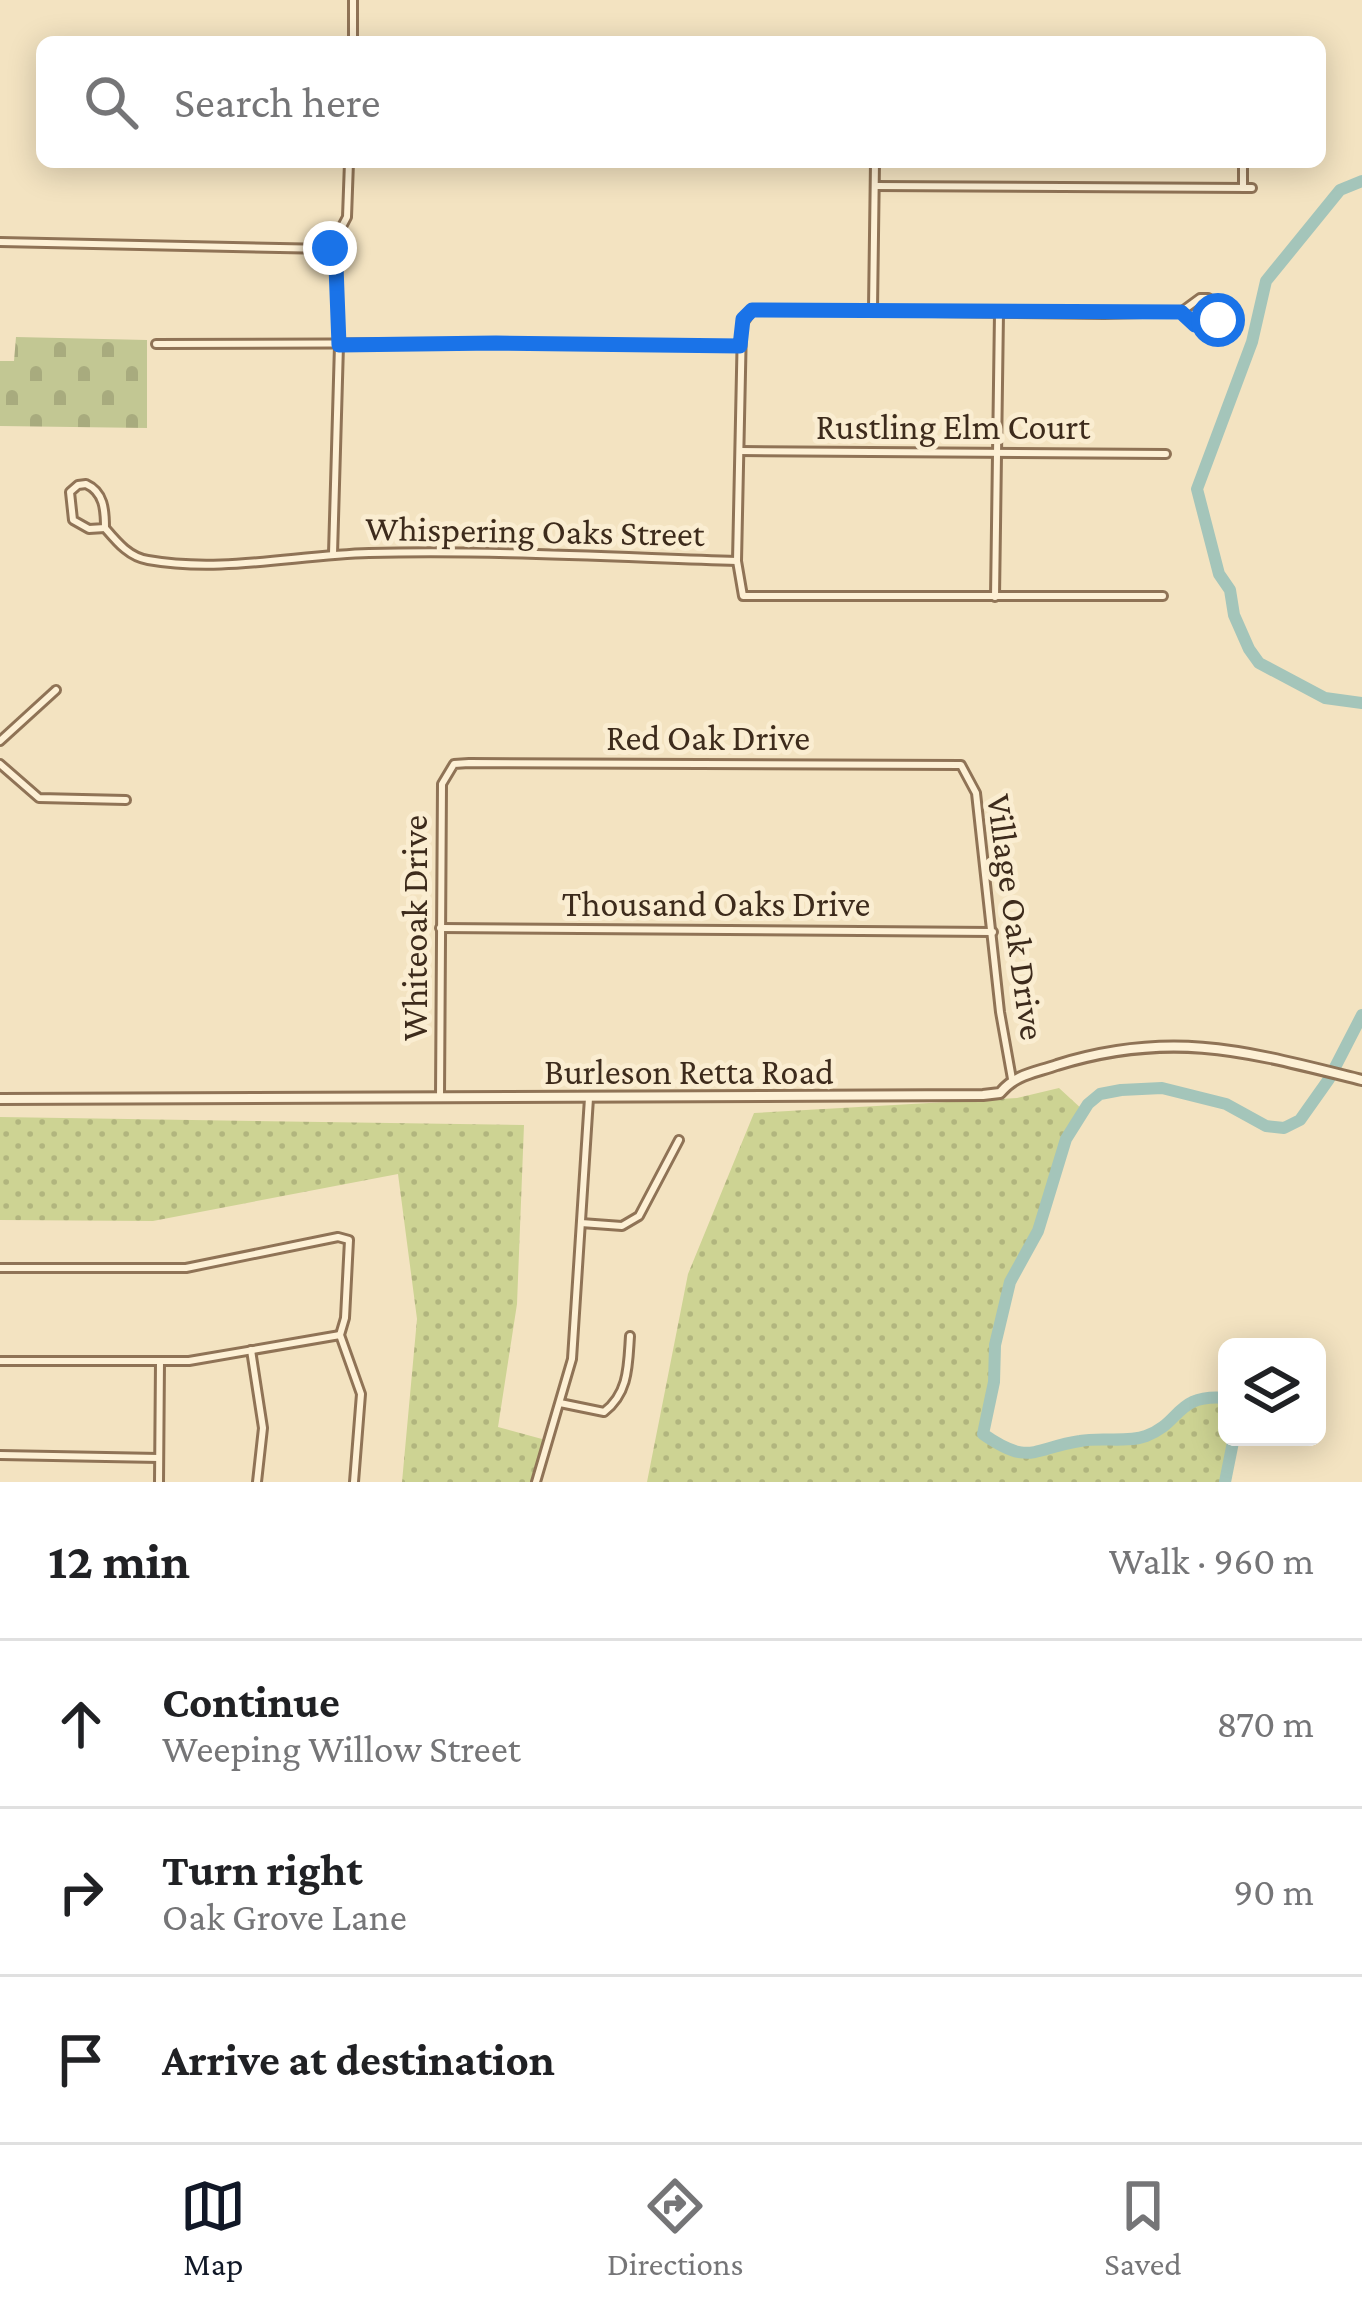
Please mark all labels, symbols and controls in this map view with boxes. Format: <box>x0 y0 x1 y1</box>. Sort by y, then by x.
search box <box>36 36 1326 168</box>
icon: search <box>78 69 144 135</box>
text: Search here <box>174 77 381 127</box>
route end <box>303 221 357 275</box>
route start <box>1191 293 1245 347</box>
street label: Rustling Elm Court <box>816 407 1091 447</box>
street label: Whispering Oaks Street <box>365 508 706 554</box>
street label: Red Oak Drive <box>606 718 810 758</box>
street label: Village Oak Drive <box>979 792 1053 1043</box>
street label: Whiteoak Drive <box>395 815 435 1041</box>
street label: Thousand Oaks Drive <box>562 884 870 924</box>
street label: Burleson Retta Road <box>544 1052 834 1092</box>
map controls <box>1218 1338 1326 1446</box>
button: layers <box>1218 1338 1326 1446</box>
text: 12 min <box>48 1532 190 1589</box>
text: Walk · 960 m <box>1109 1539 1314 1582</box>
text: Continue <box>162 1677 340 1727</box>
icon: ahead <box>48 1691 114 1757</box>
text: 870 m <box>1217 1702 1314 1745</box>
text: Weeping Willow Street <box>162 1727 521 1770</box>
text: Turn right <box>162 1845 363 1895</box>
icon: right <box>48 1859 114 1925</box>
text: 90 m <box>1233 1870 1314 1913</box>
text: Oak Grove Lane <box>162 1895 407 1938</box>
icon: arrive <box>48 2027 114 2093</box>
text: Arrive at destination <box>162 2035 555 2085</box>
tab: Map <box>180 2173 246 2282</box>
tab: Directions <box>607 2173 744 2282</box>
tab: Saved <box>1104 2173 1182 2282</box>

